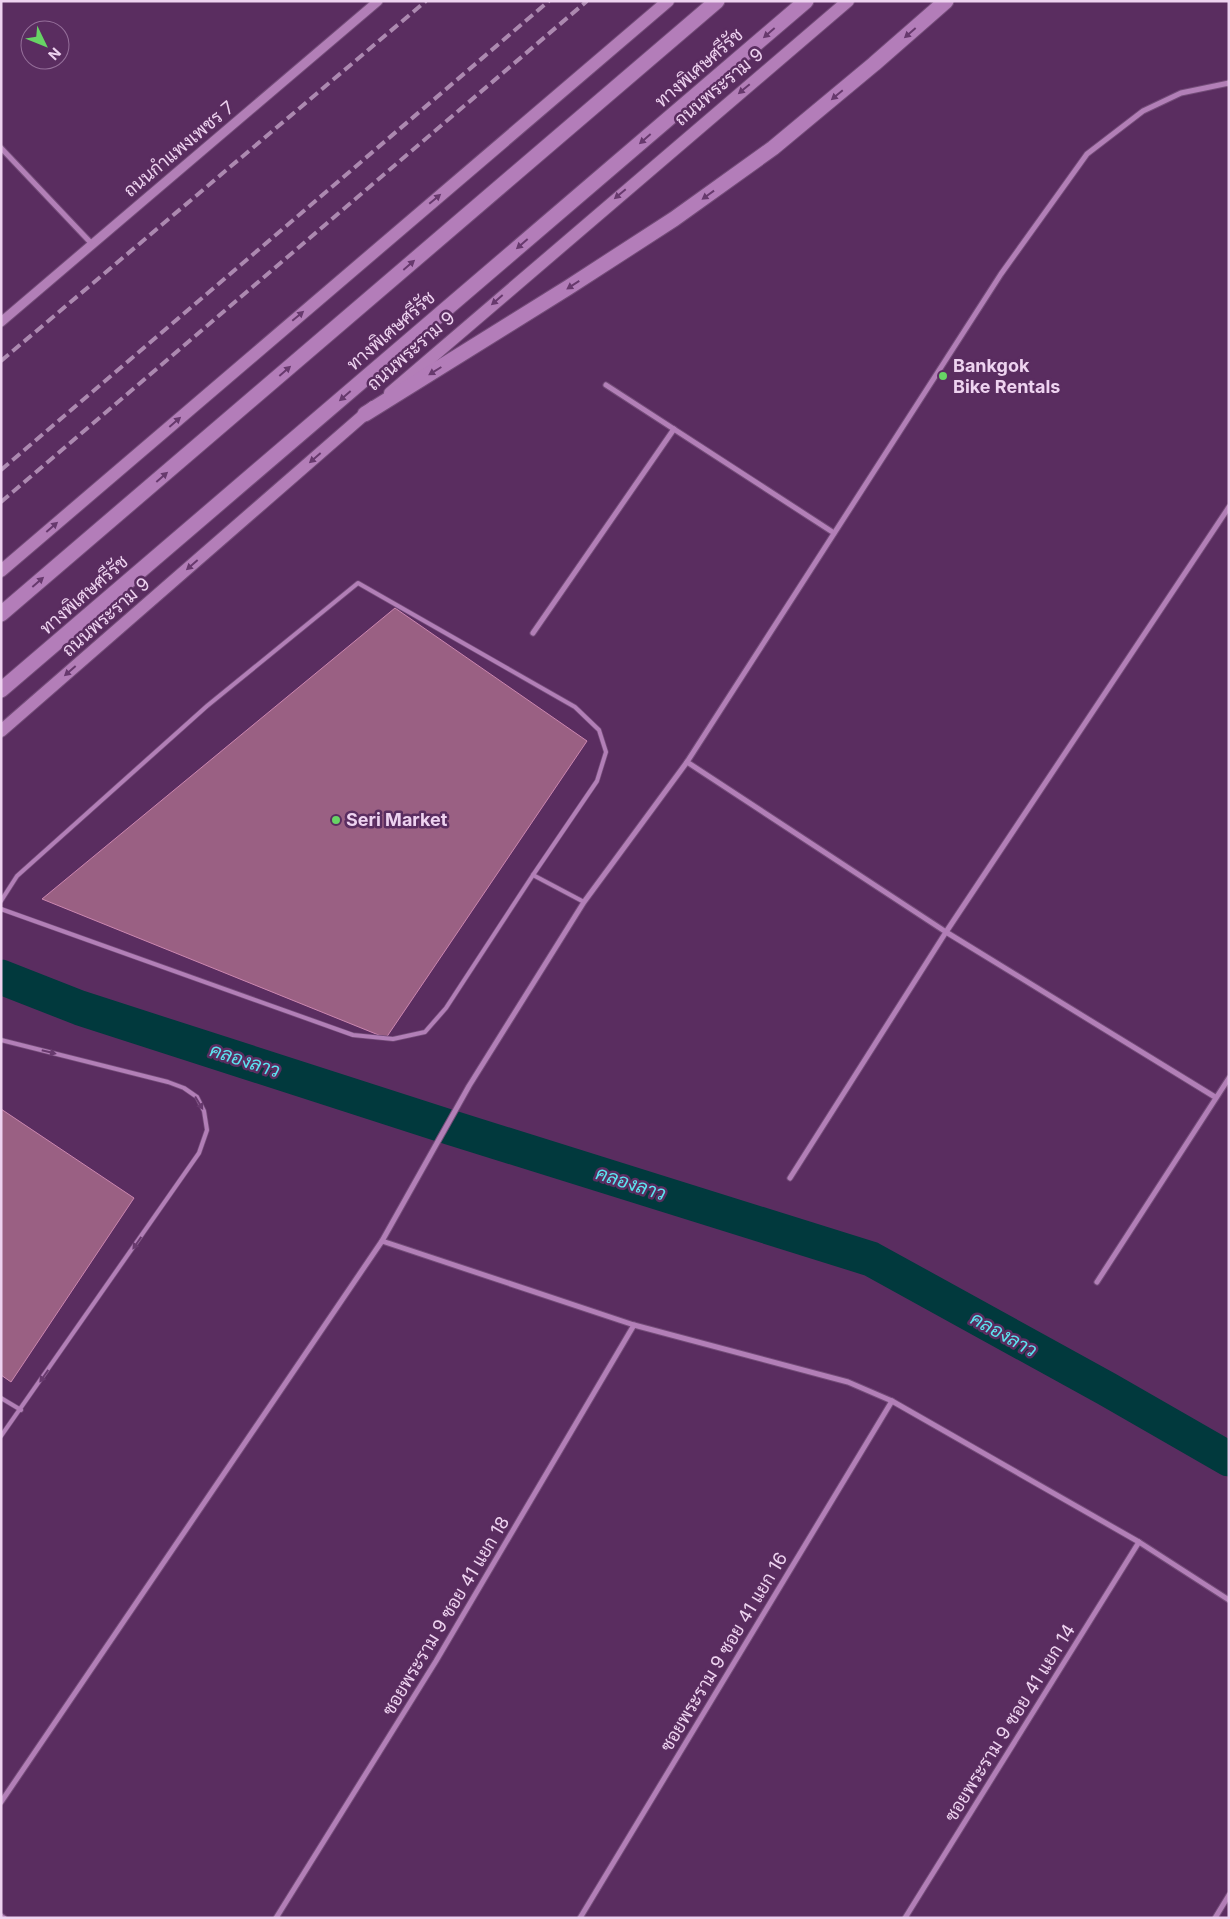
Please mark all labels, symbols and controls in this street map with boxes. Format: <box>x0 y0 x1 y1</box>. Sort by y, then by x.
north arrow <box>20 20 70 70</box>
street label: ทางพิเศษศรีรัช <box>649 22 747 111</box>
one-way arrow <box>763 27 775 39</box>
one-way arrow <box>905 27 917 39</box>
street label: ถนนพระราม 9 <box>670 43 767 130</box>
text: N <box>45 45 65 64</box>
one-way arrow <box>738 84 751 95</box>
one-way arrow <box>831 90 844 101</box>
street label: ถนนกำแพงเพชร 7 <box>119 96 238 201</box>
one-way arrow <box>639 133 652 144</box>
one-way arrow <box>614 189 627 200</box>
one-way arrow <box>701 190 715 200</box>
one-way arrow <box>429 194 442 205</box>
one-way arrow <box>515 239 528 250</box>
one-way arrow <box>402 260 415 271</box>
one-way arrow <box>566 280 580 289</box>
street label: ทางพิเศษศรีรัช <box>341 285 439 374</box>
one-way arrow <box>490 295 503 306</box>
street label: ถนนพระราม 9 <box>362 307 459 394</box>
one-way arrow <box>292 310 305 321</box>
place label: Bankgok Bike Rentals <box>953 355 1060 397</box>
one-way arrow <box>279 366 291 377</box>
one-way arrow <box>428 366 442 375</box>
marker: Bankgok Bike Rentals <box>937 370 949 382</box>
one-way arrow <box>339 390 352 401</box>
one-way arrow <box>168 416 181 427</box>
one-way arrow <box>309 452 321 464</box>
one-way arrow <box>155 471 168 482</box>
one-way arrow <box>45 522 58 533</box>
street label: ทางพิเศษศรีรัช <box>34 549 132 638</box>
one-way arrow <box>186 559 199 570</box>
street label: ถนนพระราม 9 <box>57 573 154 660</box>
one-way arrow <box>32 577 45 588</box>
one-way arrow <box>63 666 76 677</box>
place label: Seri Market <box>346 809 448 830</box>
marker: Seri Market <box>330 814 342 826</box>
water label: คลองลาว <box>207 1038 283 1083</box>
one-way arrow <box>41 1048 56 1056</box>
one-way arrow <box>195 1097 204 1110</box>
water label: คลองลาว <box>593 1161 669 1206</box>
one-way arrow <box>132 1236 142 1250</box>
water label: คลองลาว <box>967 1307 1041 1362</box>
one-way arrow <box>39 1370 49 1383</box>
street label: ซอยพระราม 9 ซอย 41 แยก 18 <box>378 1512 513 1719</box>
street label: ซอยพระราม 9 ซอย 41 แยก 16 <box>656 1548 791 1755</box>
street label: ซอยพระราม 9 ซอย 41 แยก 14 <box>940 1620 1079 1825</box>

